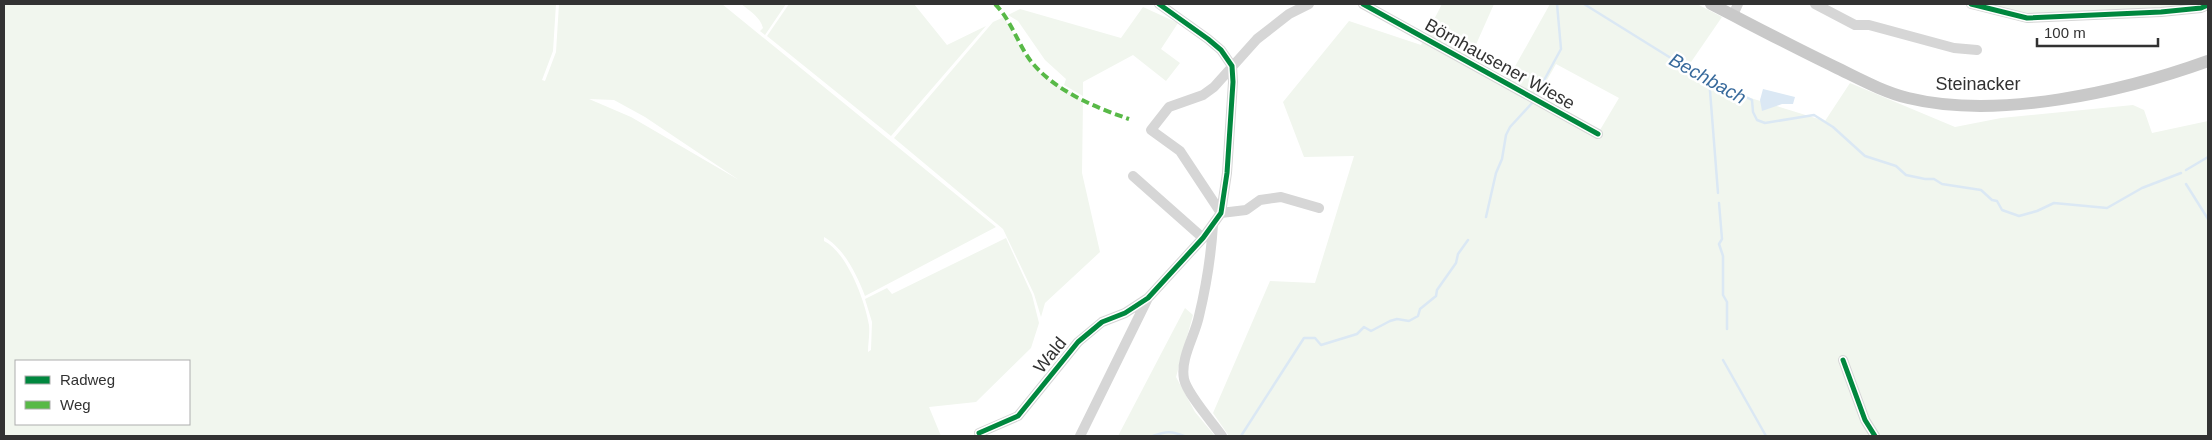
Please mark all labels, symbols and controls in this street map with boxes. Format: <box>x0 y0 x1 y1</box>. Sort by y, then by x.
street label: Börnhausener Wiese <box>1422 15 1578 113</box>
scale bar <box>2037 15 2158 47</box>
text: 100 m <box>2044 24 2086 41</box>
water label: Bechbach <box>1666 49 1750 108</box>
street label: Steinacker <box>1935 74 2021 94</box>
street label: Wald <box>1030 333 1070 377</box>
legend <box>15 360 190 425</box>
text: Radweg <box>60 371 115 388</box>
text: Weg <box>60 396 91 413</box>

